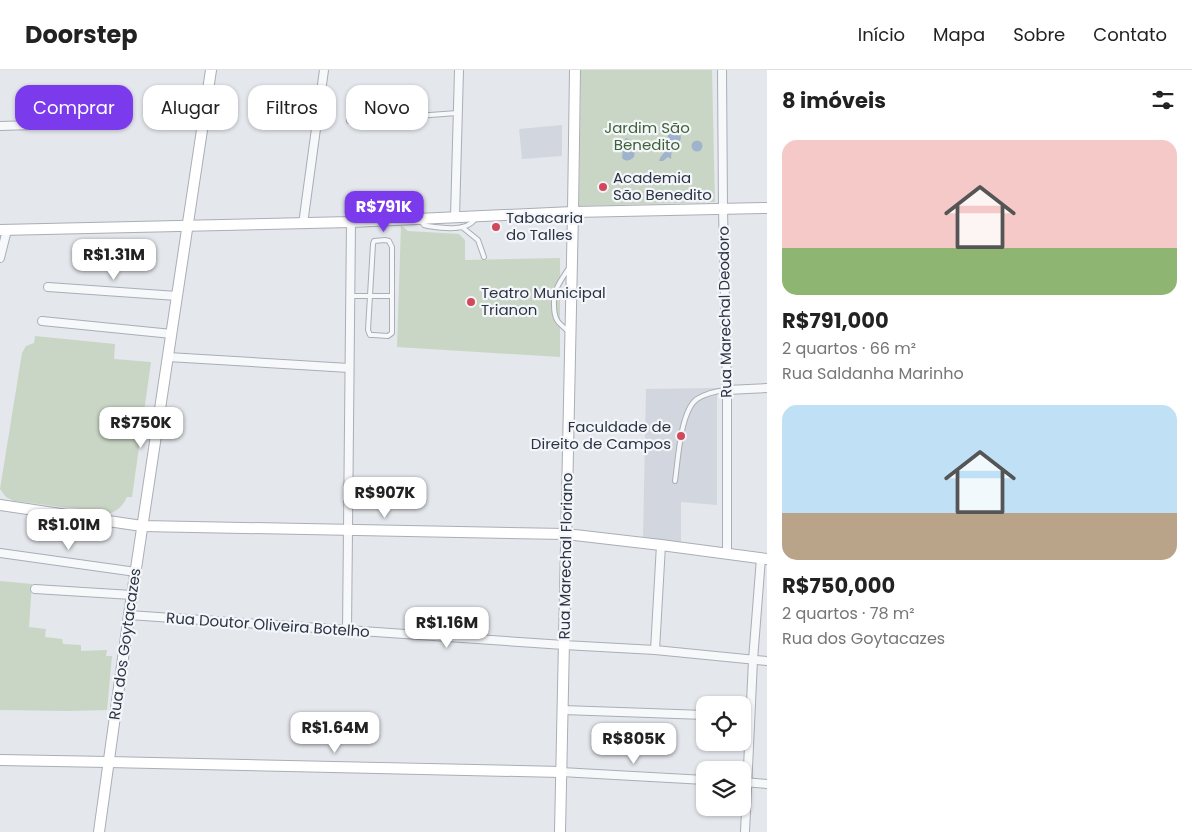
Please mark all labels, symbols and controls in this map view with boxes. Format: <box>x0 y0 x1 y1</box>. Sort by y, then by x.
text: Doorstep <box>25 18 138 51</box>
text: Início <box>858 22 905 47</box>
text: Mapa <box>933 22 985 47</box>
text: Sobre <box>1013 22 1065 47</box>
text: Contato <box>1093 22 1167 47</box>
chip: Comprar <box>15 85 133 130</box>
chip: Alugar <box>143 85 238 130</box>
chip: Filtros <box>248 85 336 130</box>
chip: Novo <box>346 85 428 130</box>
text: 8 imóveis <box>782 86 886 115</box>
icon: filters <box>1149 86 1177 114</box>
park label: Jardim São Benedito <box>604 117 690 155</box>
place label: Academia São Benedito <box>613 167 712 205</box>
icon: home <box>935 172 1025 262</box>
marker: Academia São Benedito <box>597 181 609 193</box>
pin: R$791K <box>343 190 425 233</box>
text: R$791K <box>356 195 412 218</box>
place label: Tabacaria do Talles <box>506 207 583 245</box>
marker: Tabacaria do Talles <box>490 221 502 233</box>
street label: Rua Marechal Deodoro <box>713 226 736 398</box>
pin: R$1.31M <box>68 238 160 281</box>
text: R$1.31M <box>83 243 145 266</box>
place label: Teatro Municipal Trianon <box>481 282 606 320</box>
marker: Teatro Municipal Trianon <box>465 296 477 308</box>
text: R$791,000 <box>782 306 889 335</box>
text: 2 quartos · 66 m² <box>782 337 916 360</box>
text: Rua Saldanha Marinho <box>782 362 964 385</box>
pin: R$750K <box>100 406 182 449</box>
text: R$750K <box>110 411 172 434</box>
place label: Faculdade de Direito de Campos <box>531 416 671 454</box>
marker: Faculdade de Direito de Campos <box>675 430 687 442</box>
icon: home <box>935 437 1025 527</box>
street label: Rua Marechal Floriano <box>554 472 577 640</box>
pin: R$907K <box>344 476 426 519</box>
text: R$907K <box>355 481 415 504</box>
pin: R$1.01M <box>23 508 115 551</box>
text: R$1.01M <box>38 513 100 536</box>
street label: Rua dos Goytacazes <box>103 567 146 721</box>
text: R$750,000 <box>782 571 895 600</box>
text: 2 quartos · 78 m² <box>782 602 915 625</box>
pin: R$1.16M <box>401 606 493 649</box>
street label: Rua Doutor Oliveira Botelho <box>166 607 371 642</box>
text: R$1.16M <box>416 611 478 634</box>
text: Rua dos Goytacazes <box>782 627 945 650</box>
map controls <box>696 696 751 816</box>
button: locate <box>696 696 751 751</box>
pin: R$1.64M <box>289 712 381 754</box>
text: R$1.64M <box>301 716 369 739</box>
pin: R$805K <box>593 722 675 765</box>
text: R$805K <box>602 727 666 750</box>
button: layers <box>696 761 751 816</box>

